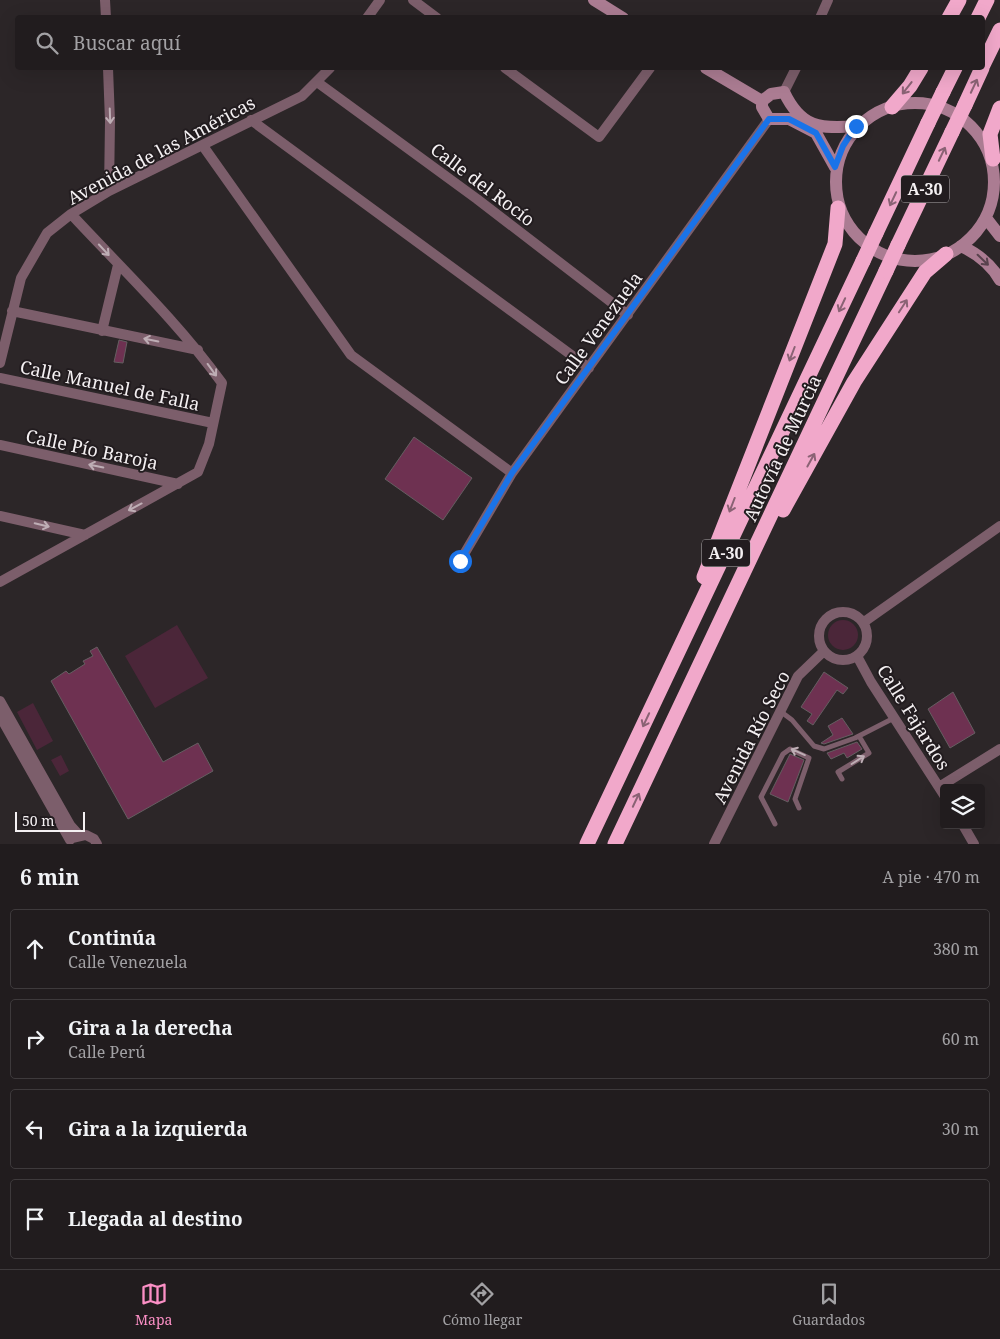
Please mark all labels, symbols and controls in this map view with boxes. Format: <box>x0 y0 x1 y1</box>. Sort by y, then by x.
search box <box>15 15 985 70</box>
icon: search <box>33 29 61 57</box>
text: Buscar aquí <box>73 30 181 56</box>
one-way arrow <box>969 79 979 94</box>
one-way arrow <box>902 81 913 94</box>
street label: Avenida de las Américas <box>63 90 259 210</box>
one-way arrow <box>105 108 115 124</box>
route end <box>845 115 868 138</box>
street label: Calle del Rocío <box>426 137 540 231</box>
one-way arrow <box>937 147 947 162</box>
road number: A-30 <box>901 175 949 202</box>
one-way arrow <box>887 191 897 206</box>
one-way arrow <box>98 243 110 256</box>
one-way arrow <box>977 254 990 266</box>
street label: Calle Venezuela <box>549 267 647 389</box>
one-way arrow <box>837 297 847 312</box>
one-way arrow <box>898 299 908 313</box>
one-way arrow <box>143 335 159 344</box>
one-way arrow <box>786 346 796 361</box>
street label: Calle Manuel de Falla <box>18 354 202 416</box>
one-way arrow <box>207 363 218 376</box>
street label: Autovía de Murcia <box>738 371 826 525</box>
street label: Calle Pío Baroja <box>24 423 160 475</box>
one-way arrow <box>806 453 816 468</box>
one-way arrow <box>89 461 105 470</box>
one-way arrow <box>727 497 737 512</box>
one-way arrow <box>128 502 143 512</box>
one-way arrow <box>34 521 50 530</box>
road number: A-30 <box>702 540 750 566</box>
route start <box>449 550 472 573</box>
street label: Calle Fajardos <box>872 660 956 774</box>
street label: Avenida Río Seco <box>707 666 795 808</box>
one-way arrow <box>640 713 650 728</box>
one-way arrow <box>791 747 806 757</box>
one-way arrow <box>851 754 865 765</box>
map controls <box>940 784 985 829</box>
button: layers <box>940 784 985 829</box>
one-way arrow <box>632 793 641 808</box>
scale bar <box>15 809 85 832</box>
text: 50 m <box>22 811 55 830</box>
text: 6 min <box>20 863 79 891</box>
text: A pie · 470 m <box>883 866 980 888</box>
text: Continúa <box>68 925 156 951</box>
icon: ahead <box>21 935 49 963</box>
text: 380 m <box>933 938 979 960</box>
text: Calle Venezuela <box>68 951 188 973</box>
text: Gira a la derecha <box>68 1015 233 1041</box>
icon: right <box>21 1025 49 1053</box>
text: 60 m <box>942 1028 979 1050</box>
text: Calle Perú <box>68 1041 145 1063</box>
icon: left <box>21 1115 49 1143</box>
text: Gira a la izquierda <box>68 1116 248 1142</box>
text: 30 m <box>942 1118 979 1140</box>
icon: arrive <box>21 1205 49 1233</box>
text: Llegada al destino <box>68 1206 243 1232</box>
tab: Mapa <box>135 1280 172 1329</box>
tab: Cómo llegar <box>442 1280 522 1329</box>
tab: Guardados <box>792 1280 865 1329</box>

